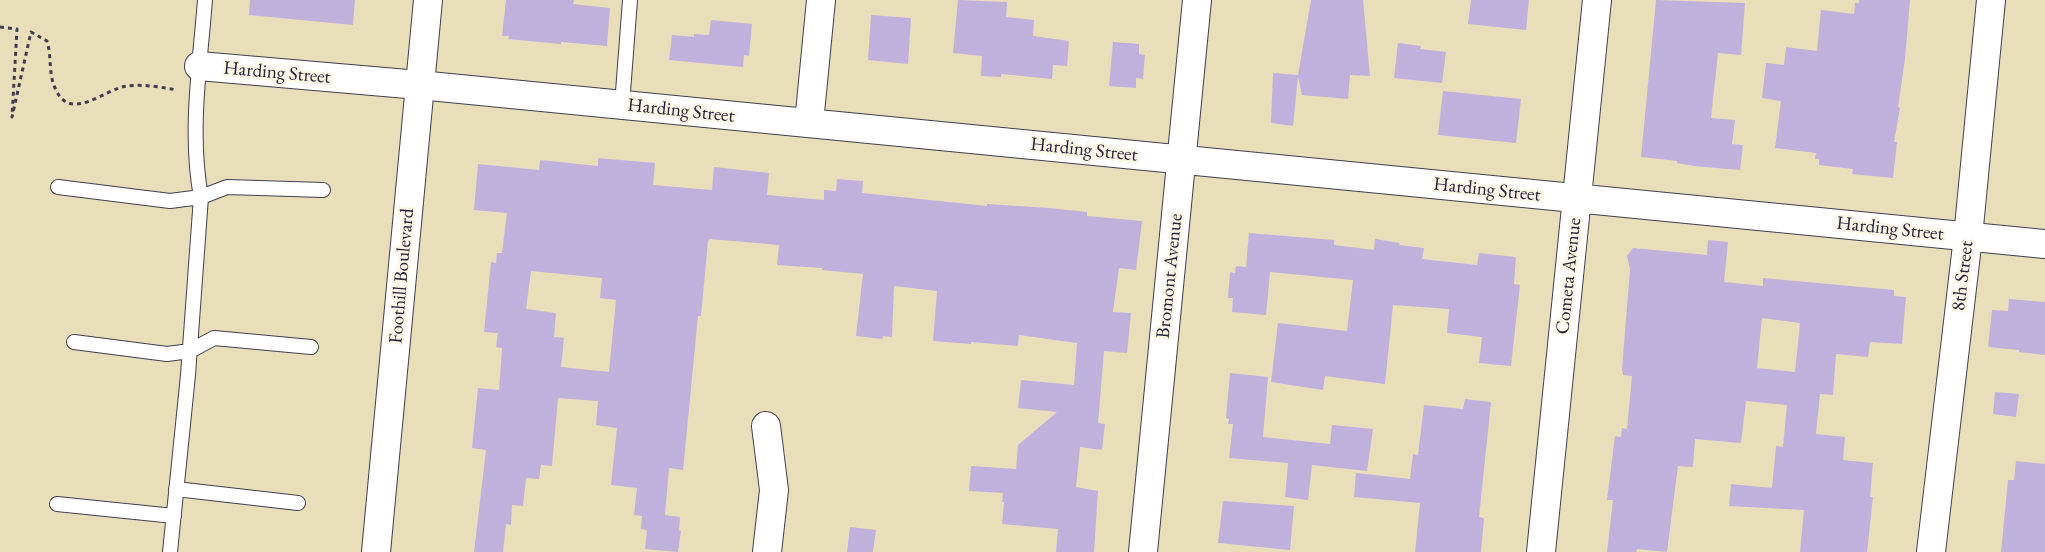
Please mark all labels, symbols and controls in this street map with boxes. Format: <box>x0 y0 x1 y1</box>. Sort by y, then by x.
street label: Harding Street <box>222 57 332 89</box>
street label: Harding Street <box>626 94 736 128</box>
street label: Harding Street <box>1029 133 1139 167</box>
street label: Harding Street <box>1432 173 1542 207</box>
street label: Foothill Boulevard <box>385 208 419 344</box>
street label: Bromont Avenue <box>1152 212 1188 340</box>
street label: Harding Street <box>1835 212 1945 246</box>
street label: Cometa Avenue <box>1552 217 1586 335</box>
street label: 8th Street <box>1947 240 1979 312</box>

